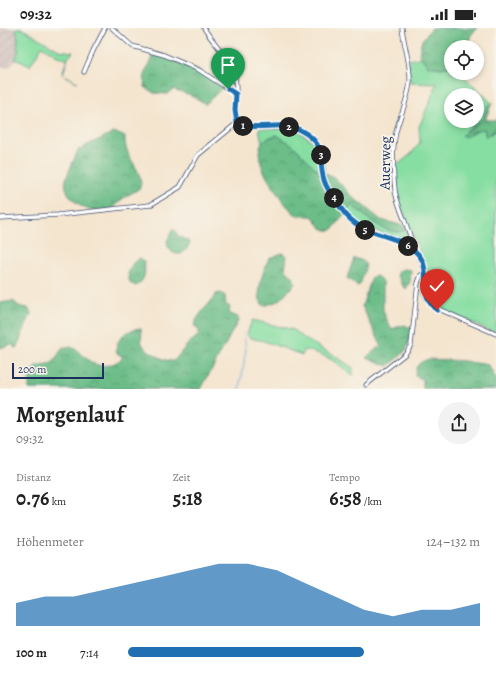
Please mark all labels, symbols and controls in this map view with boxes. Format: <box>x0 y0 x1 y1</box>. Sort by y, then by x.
text: 09:32 <box>20 4 52 24</box>
map controls <box>444 40 484 128</box>
button: locate <box>444 40 484 80</box>
pin <box>211 48 245 89</box>
icon: arrive <box>217 54 239 76</box>
button: layers <box>444 88 484 128</box>
pin: 1 <box>233 116 253 136</box>
pin: 2 <box>279 117 299 137</box>
text: 1 <box>241 118 245 133</box>
text: 2 <box>286 119 292 134</box>
street label: Auerweg <box>375 136 395 191</box>
pin: 3 <box>311 145 331 165</box>
text: 3 <box>319 147 323 162</box>
pin: 4 <box>324 188 344 208</box>
text: 4 <box>331 190 337 205</box>
pin: 5 <box>355 220 375 240</box>
text: 5 <box>363 222 367 237</box>
pin: 6 <box>398 236 418 256</box>
text: 6 <box>405 238 411 253</box>
pin <box>420 269 454 310</box>
icon: check <box>426 275 448 297</box>
scale bar <box>12 361 104 380</box>
text: 200 m <box>18 362 46 377</box>
text: Morgenlauf <box>16 400 124 430</box>
button: share <box>438 402 480 444</box>
text: 09:32 <box>16 430 44 447</box>
text: Distanz <box>16 470 51 485</box>
text: Zeit <box>173 470 190 485</box>
text: Tempo <box>329 470 360 485</box>
text: 0.76 <box>16 485 49 512</box>
text: 5:18 <box>173 485 203 512</box>
text: 6:58 <box>329 485 362 512</box>
text: km <box>49 494 66 509</box>
text: /km <box>362 494 382 509</box>
text: Höhenmeter <box>16 533 84 550</box>
text: 124–132 m <box>426 533 480 550</box>
text: 100 m <box>16 644 47 661</box>
text: 7:14 <box>80 644 99 661</box>

